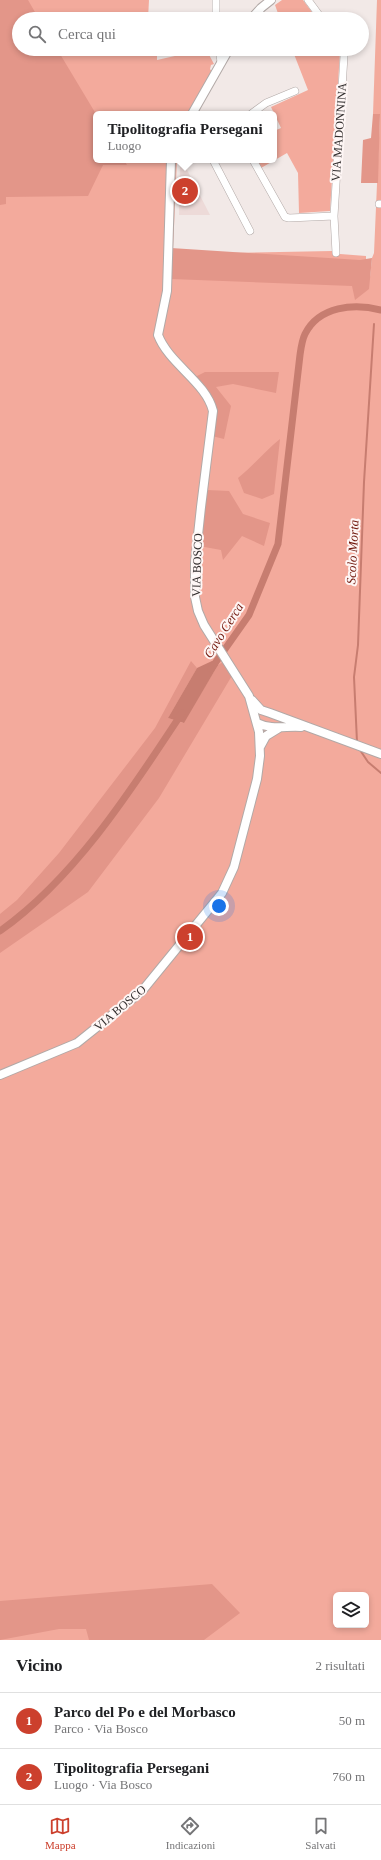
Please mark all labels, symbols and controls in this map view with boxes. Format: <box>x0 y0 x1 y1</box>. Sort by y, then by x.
search box <box>12 12 369 56</box>
icon: search <box>26 23 48 45</box>
text: Cerca qui <box>58 26 116 42</box>
street label: VIA MADONNINA <box>329 82 349 182</box>
popup <box>93 111 277 163</box>
text: Tipolitografia Persegani <box>107 121 263 137</box>
text: Luogo <box>107 138 141 153</box>
pin: 2 <box>172 176 198 206</box>
water label: Scolo Morta <box>343 519 362 585</box>
street label: VIA BOSCO <box>189 533 205 597</box>
water label: Cavo Cerca <box>201 600 246 661</box>
your location <box>209 896 229 916</box>
pin: 1 <box>177 922 203 952</box>
street label: VIA BOSCO <box>91 982 149 1034</box>
map controls <box>333 1592 369 1628</box>
button: layers <box>333 1592 369 1628</box>
text: Vicino <box>16 1656 63 1675</box>
text: 2 risultati <box>316 1658 365 1673</box>
text: Parco del Po e del Morbasco <box>54 1704 236 1720</box>
text: 1 <box>26 1713 32 1728</box>
text: 50 m <box>339 1713 365 1728</box>
text: Parco · Via Bosco <box>54 1721 148 1736</box>
text: Tipolitografia Persegani <box>54 1760 209 1776</box>
text: 2 <box>26 1769 32 1784</box>
text: 760 m <box>332 1769 365 1784</box>
text: Luogo · Via Bosco <box>54 1777 152 1792</box>
tab: Mappa <box>45 1815 76 1851</box>
tab: Indicazioni <box>166 1815 215 1851</box>
tab: Salvati <box>305 1815 336 1851</box>

